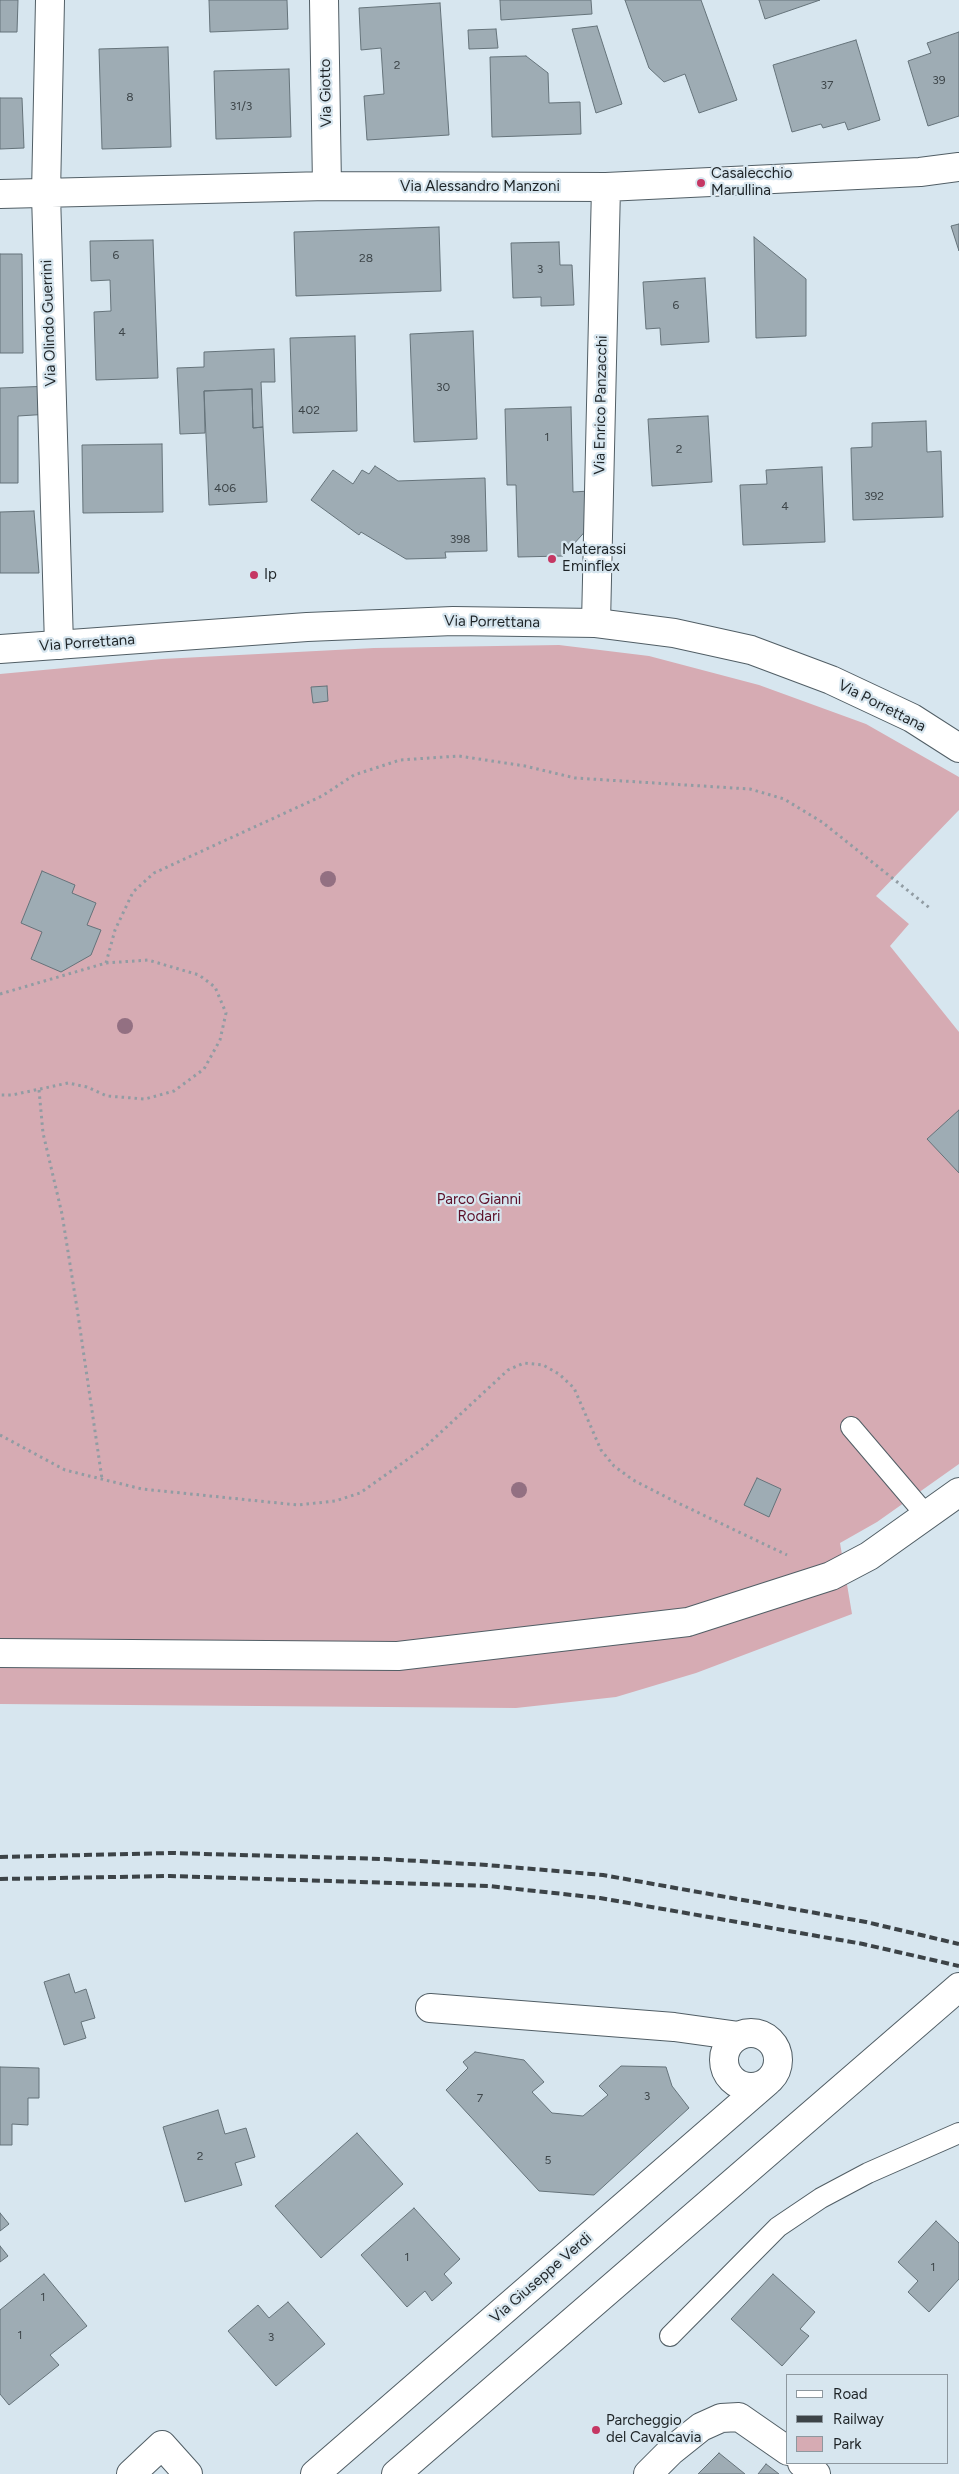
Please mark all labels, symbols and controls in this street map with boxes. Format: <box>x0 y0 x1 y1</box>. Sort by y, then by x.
street label: Via Giotto <box>316 58 336 128</box>
house number: 2 <box>394 58 400 72</box>
house number: 39 <box>932 73 946 87</box>
house number: 37 <box>821 78 833 92</box>
house number: 8 <box>126 90 134 104</box>
house number: 31/3 <box>230 99 252 113</box>
place label: Casalecchio Marullina <box>711 165 792 200</box>
marker: Casalecchio Marullina <box>695 177 707 189</box>
street label: Via Alessandro Manzoni <box>400 178 560 196</box>
house number: 6 <box>113 248 119 262</box>
house number: 28 <box>359 251 373 265</box>
street label: Via Olindo Guerrini <box>38 259 60 387</box>
house number: 3 <box>537 262 543 276</box>
house number: 6 <box>673 298 679 312</box>
house number: 4 <box>118 325 126 339</box>
street label: Via Enrico Panzacchi <box>591 335 611 475</box>
house number: 30 <box>436 380 450 394</box>
house number: 402 <box>298 403 320 417</box>
house number: 1 <box>545 430 549 444</box>
house number: 2 <box>676 442 682 456</box>
house number: 406 <box>214 481 236 495</box>
house number: 392 <box>864 489 884 503</box>
house number: 4 <box>781 499 789 513</box>
house number: 398 <box>450 532 470 546</box>
place label: Materassi Eminflex <box>562 541 626 576</box>
marker: Materassi Eminflex <box>546 553 558 565</box>
place label: Ip <box>264 566 277 584</box>
marker: Ip <box>248 569 260 581</box>
street label: Via Porrettana <box>444 612 540 632</box>
street label: Via Porrettana <box>39 631 135 655</box>
street label: Via Porrettana <box>835 676 929 736</box>
park label: Parco Gianni Rodari <box>437 1191 521 1226</box>
house number: 3 <box>644 2089 650 2103</box>
house number: 7 <box>477 2091 483 2105</box>
house number: 2 <box>197 2149 203 2163</box>
house number: 5 <box>545 2153 551 2167</box>
street label: Via Giuseppe Verdi <box>487 2229 595 2327</box>
house number: 1 <box>405 2250 409 2264</box>
house number: 1 <box>931 2260 935 2274</box>
house number: 1 <box>41 2290 45 2304</box>
house number: 1 <box>18 2328 22 2342</box>
house number: 3 <box>268 2330 274 2344</box>
legend <box>786 2374 949 2464</box>
text: Road <box>833 2385 868 2403</box>
text: Railway <box>833 2410 884 2428</box>
place label: Parcheggio del Cavalcavia <box>606 2412 701 2447</box>
marker: Parcheggio del Cavalcavia <box>590 2424 602 2436</box>
text: Park <box>833 2435 862 2453</box>

